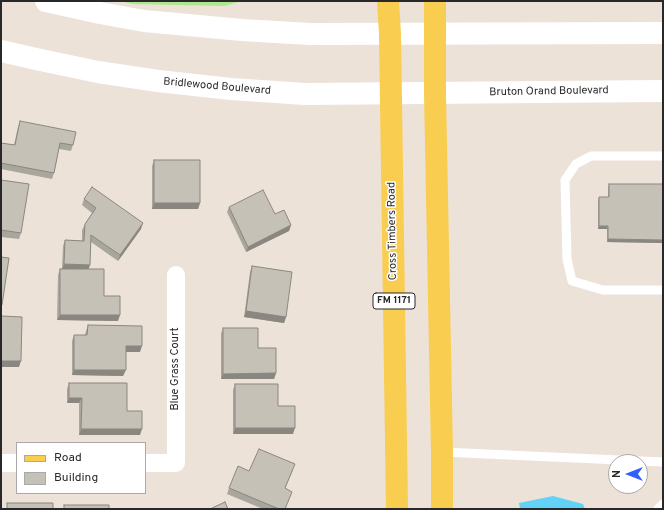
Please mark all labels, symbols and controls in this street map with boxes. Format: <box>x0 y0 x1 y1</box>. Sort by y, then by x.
street label: Bridlewood Boulevard <box>163 76 271 98</box>
street label: Bruton Orand Boulevard <box>489 84 609 100</box>
street label: Cross Timbers Road <box>386 182 400 280</box>
road number: FM 1171 <box>373 293 415 309</box>
street label: Blue Grass Court <box>169 327 183 411</box>
legend <box>16 442 146 494</box>
text: Road <box>54 450 82 466</box>
north arrow <box>608 454 648 494</box>
text: Building <box>54 470 98 486</box>
text: N <box>610 470 624 478</box>

